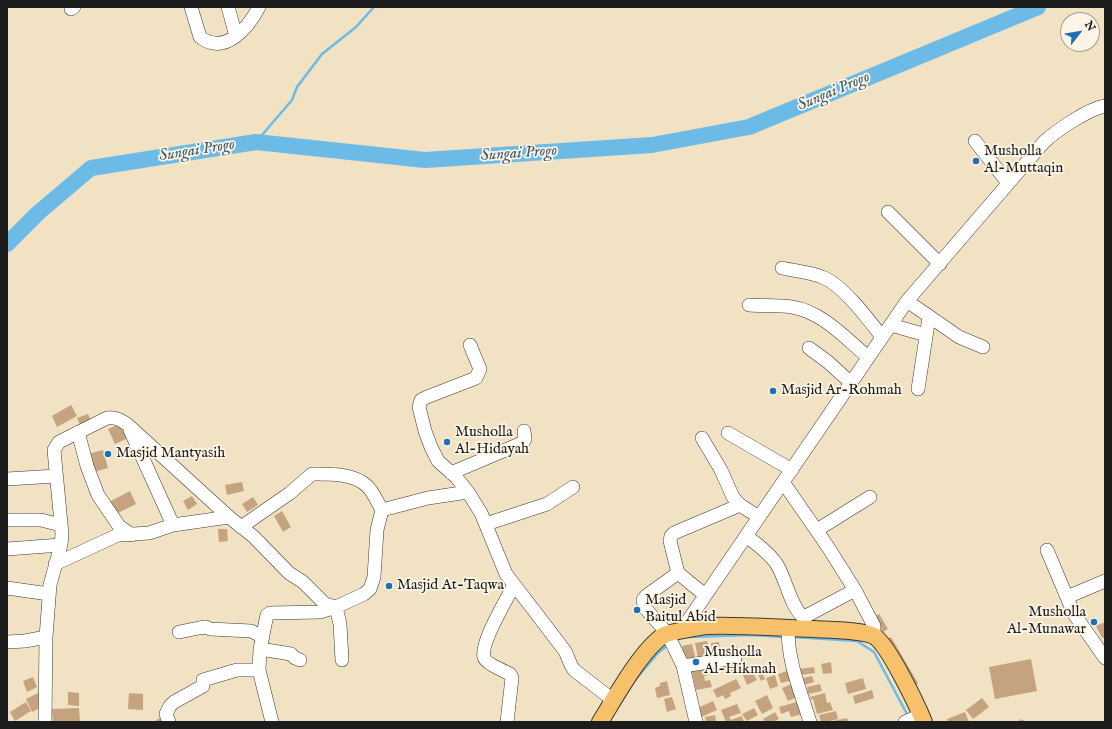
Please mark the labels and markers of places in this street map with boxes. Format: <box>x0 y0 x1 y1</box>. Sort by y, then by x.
place label: Musholla Al-Muttaqin <box>984 143 1063 178</box>
marker: Musholla Al-Muttaqin <box>971 156 981 166</box>
place label: Masjid Ar-Rohmah <box>781 382 902 400</box>
marker: Masjid Ar-Rohmah <box>768 386 778 396</box>
place label: Musholla Al-Hidayah <box>455 424 529 459</box>
marker: Musholla Al-Hidayah <box>442 437 452 447</box>
place label: Masjid Mantyasih <box>116 445 225 463</box>
marker: Masjid Mantyasih <box>103 449 113 459</box>
place label: Masjid At-Taqwa <box>397 577 504 595</box>
marker: Masjid At-Taqwa <box>384 581 394 591</box>
place label: Masjid Baitul Abid <box>645 592 716 627</box>
place label: Musholla Al-Munawar <box>1007 604 1086 639</box>
marker: Masjid Baitul Abid <box>632 605 642 615</box>
marker: Musholla Al-Munawar <box>1089 617 1099 627</box>
place label: Musholla Al-Hikmah <box>704 644 776 679</box>
marker: Musholla Al-Hikmah <box>691 657 701 667</box>

